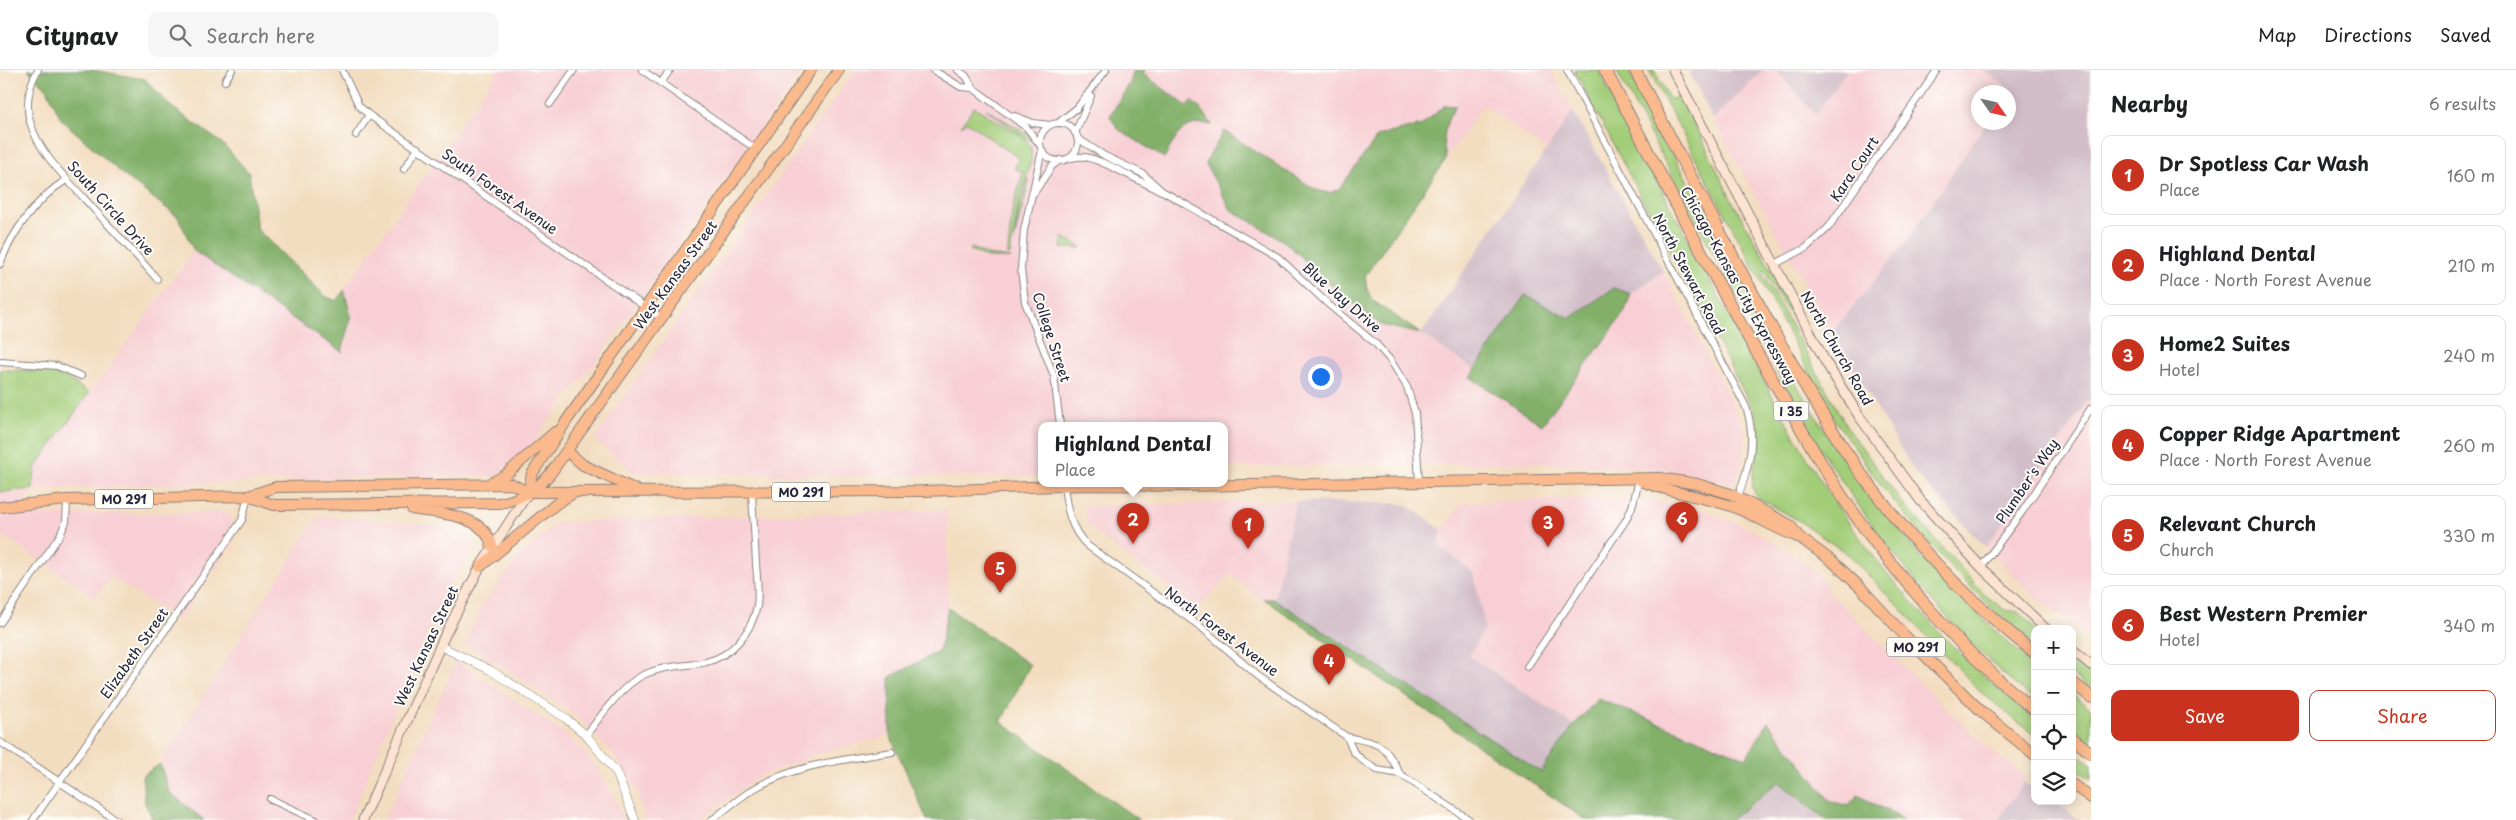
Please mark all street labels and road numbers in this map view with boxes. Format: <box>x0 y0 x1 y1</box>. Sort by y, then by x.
street label: Kara Court <box>1824 132 1884 206</box>
street label: South Forest Avenue <box>438 143 563 239</box>
street label: South Circle Drive <box>63 156 159 260</box>
street label: Chicago-Kansas City Expressway <box>1676 182 1802 388</box>
street label: North Stewart Road <box>1648 209 1730 339</box>
street label: West Kansas Street <box>628 216 722 334</box>
street label: Blue Jay Drive <box>1298 257 1386 337</box>
street label: North Church Road <box>1796 287 1878 409</box>
street label: College Street <box>1028 289 1077 385</box>
road number: I 35 <box>1774 402 1808 421</box>
street label: Plumber's Way <box>1991 434 2063 528</box>
road number: MO 291 <box>772 482 830 502</box>
road number: MO 291 <box>95 489 153 508</box>
street label: North Forest Avenue <box>1161 581 1284 681</box>
street label: West Kansas Street <box>389 582 463 710</box>
street label: Elizabeth Street <box>95 603 173 703</box>
road number: MO 291 <box>1887 638 1945 656</box>

